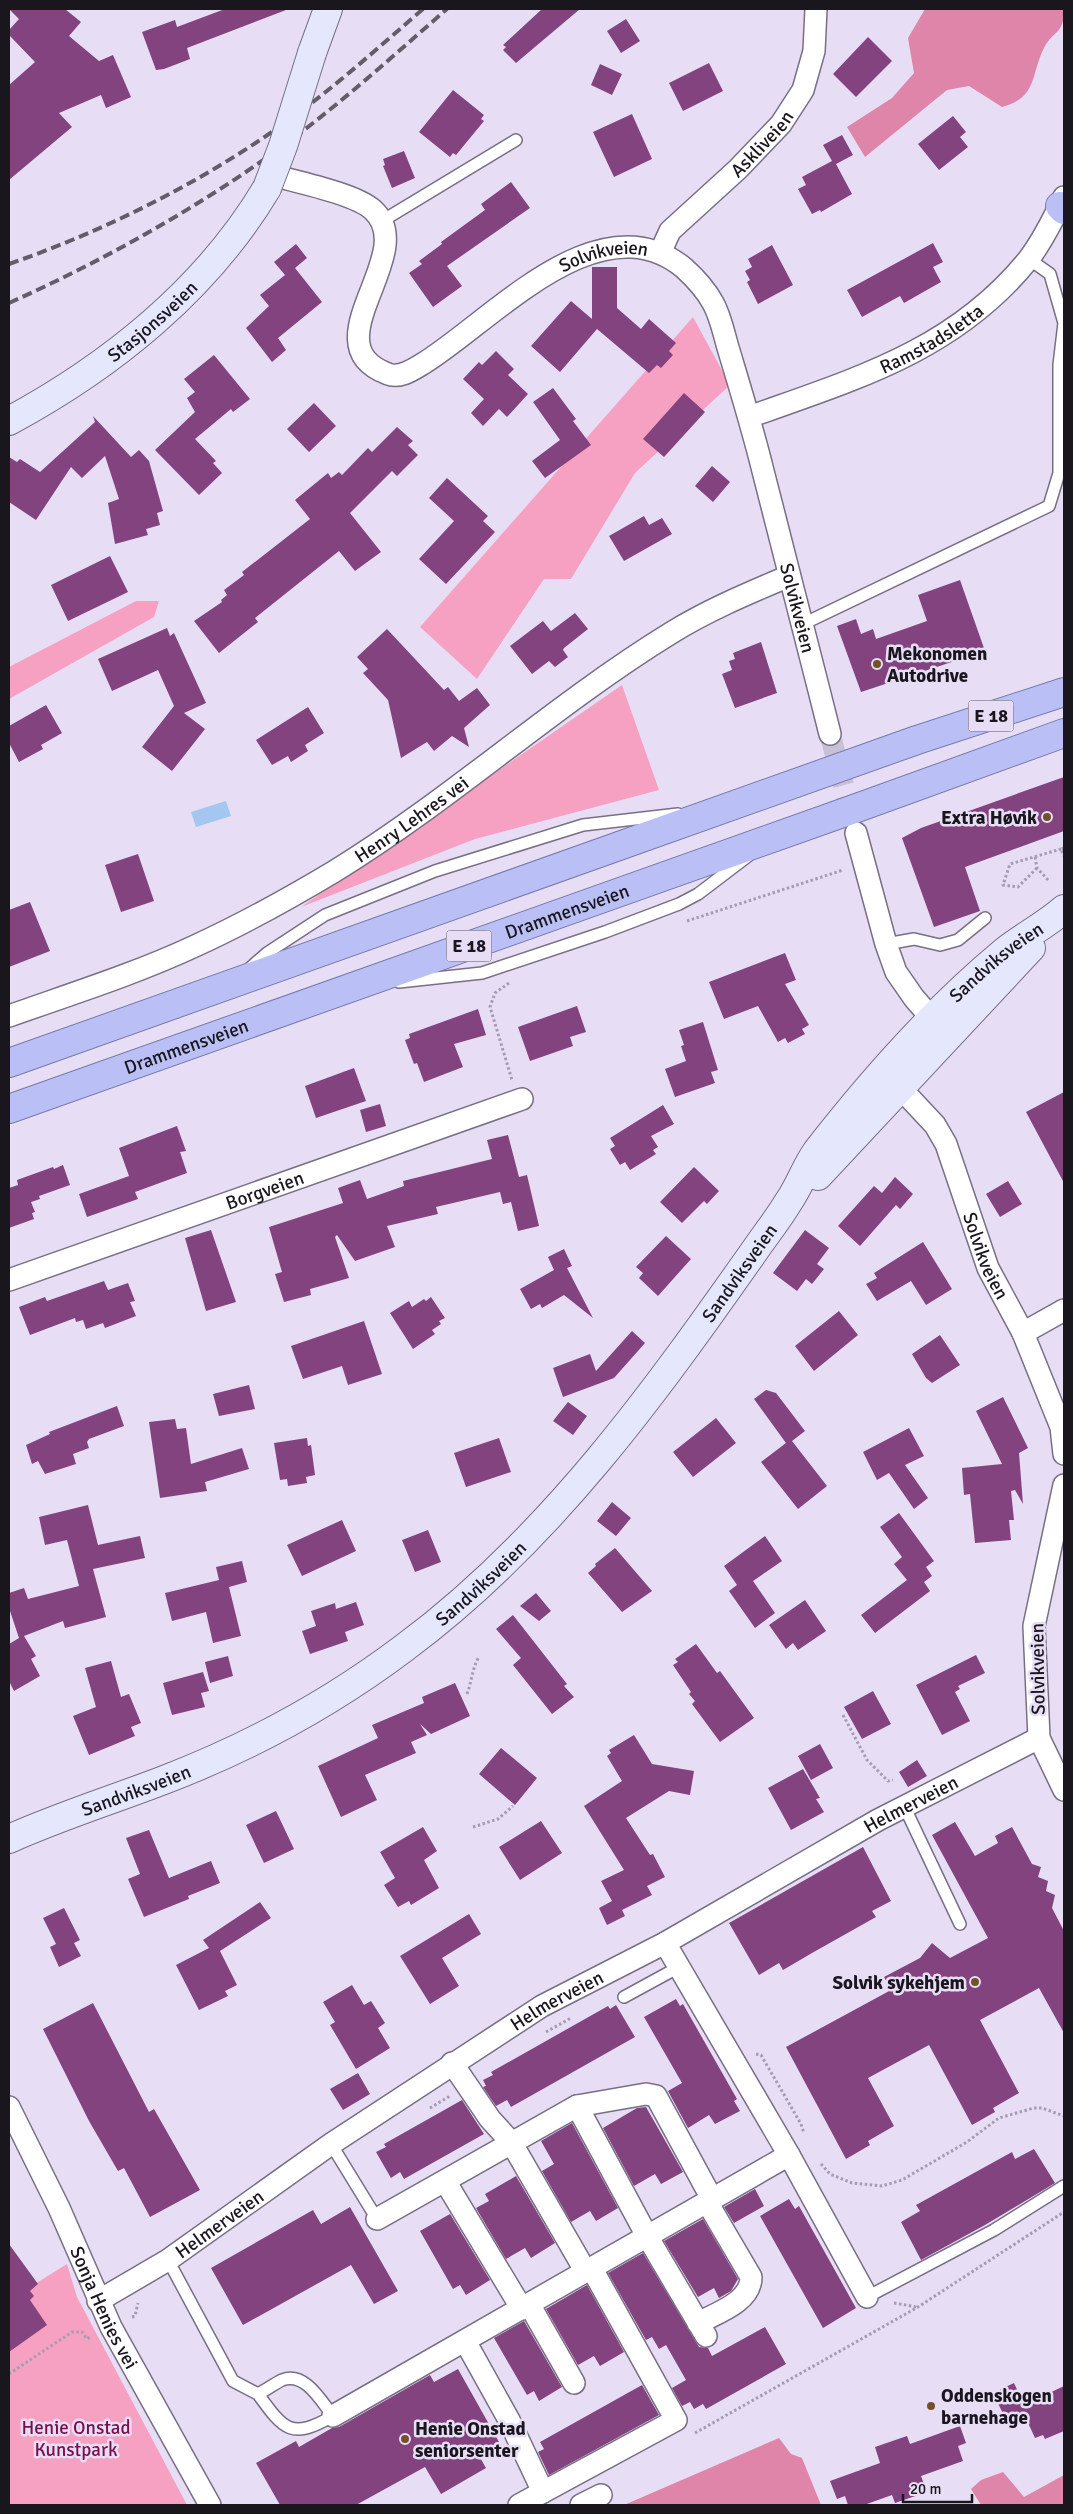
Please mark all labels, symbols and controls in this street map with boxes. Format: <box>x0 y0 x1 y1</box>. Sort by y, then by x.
street label: Askliveien <box>726 106 799 183</box>
street label: Solvikveien <box>555 236 650 278</box>
street label: Stasjonsveien <box>103 276 203 368</box>
street label: Ramstadsletta <box>876 299 989 379</box>
street label: Solvikveien <box>774 561 820 656</box>
place label: Mekonomen Autodrive <box>887 642 987 688</box>
marker: Mekonomen Autodrive <box>871 658 883 670</box>
road number: E 18 <box>968 700 1014 731</box>
street label: Henry Lehres vei <box>350 771 474 868</box>
place label: Extra Høvik <box>941 806 1037 830</box>
marker: Extra Høvik <box>1041 811 1053 823</box>
street label: Drammensveien <box>502 879 633 945</box>
street label: Sandviksveien <box>944 917 1048 1008</box>
road number: E 18 <box>446 930 492 961</box>
street label: Drammensveien <box>121 1014 252 1080</box>
street label: Borgveien <box>223 1166 307 1216</box>
street label: Solvikveien <box>957 1209 1014 1304</box>
street label: Sandviksveien <box>697 1219 783 1327</box>
street label: Sandviksveien <box>431 1536 532 1632</box>
street label: Solvikveien <box>1025 1623 1051 1715</box>
street label: Sandviksveien <box>78 1760 195 1822</box>
street label: Helmerveien <box>859 1770 962 1839</box>
street label: Helmerveien <box>506 1966 608 2037</box>
place label: Solvik sykehjem <box>832 1971 965 1995</box>
marker: Solvik sykehjem <box>969 1976 981 1988</box>
street label: Helmerveien <box>171 2185 269 2264</box>
street label: Sonja Henies vei <box>64 2243 143 2373</box>
place label: Oddenskogen barnehage <box>941 2384 1052 2430</box>
marker: Oddenskogen barnehage <box>925 2400 937 2412</box>
park label: Henie Onstad Kunstpark <box>22 2416 130 2462</box>
place label: Henie Onstad seniorsenter <box>415 2417 526 2463</box>
marker: Henie Onstad seniorsenter <box>399 2433 411 2445</box>
scale bar <box>903 2472 972 2504</box>
text: 20 m <box>910 2480 941 2498</box>

